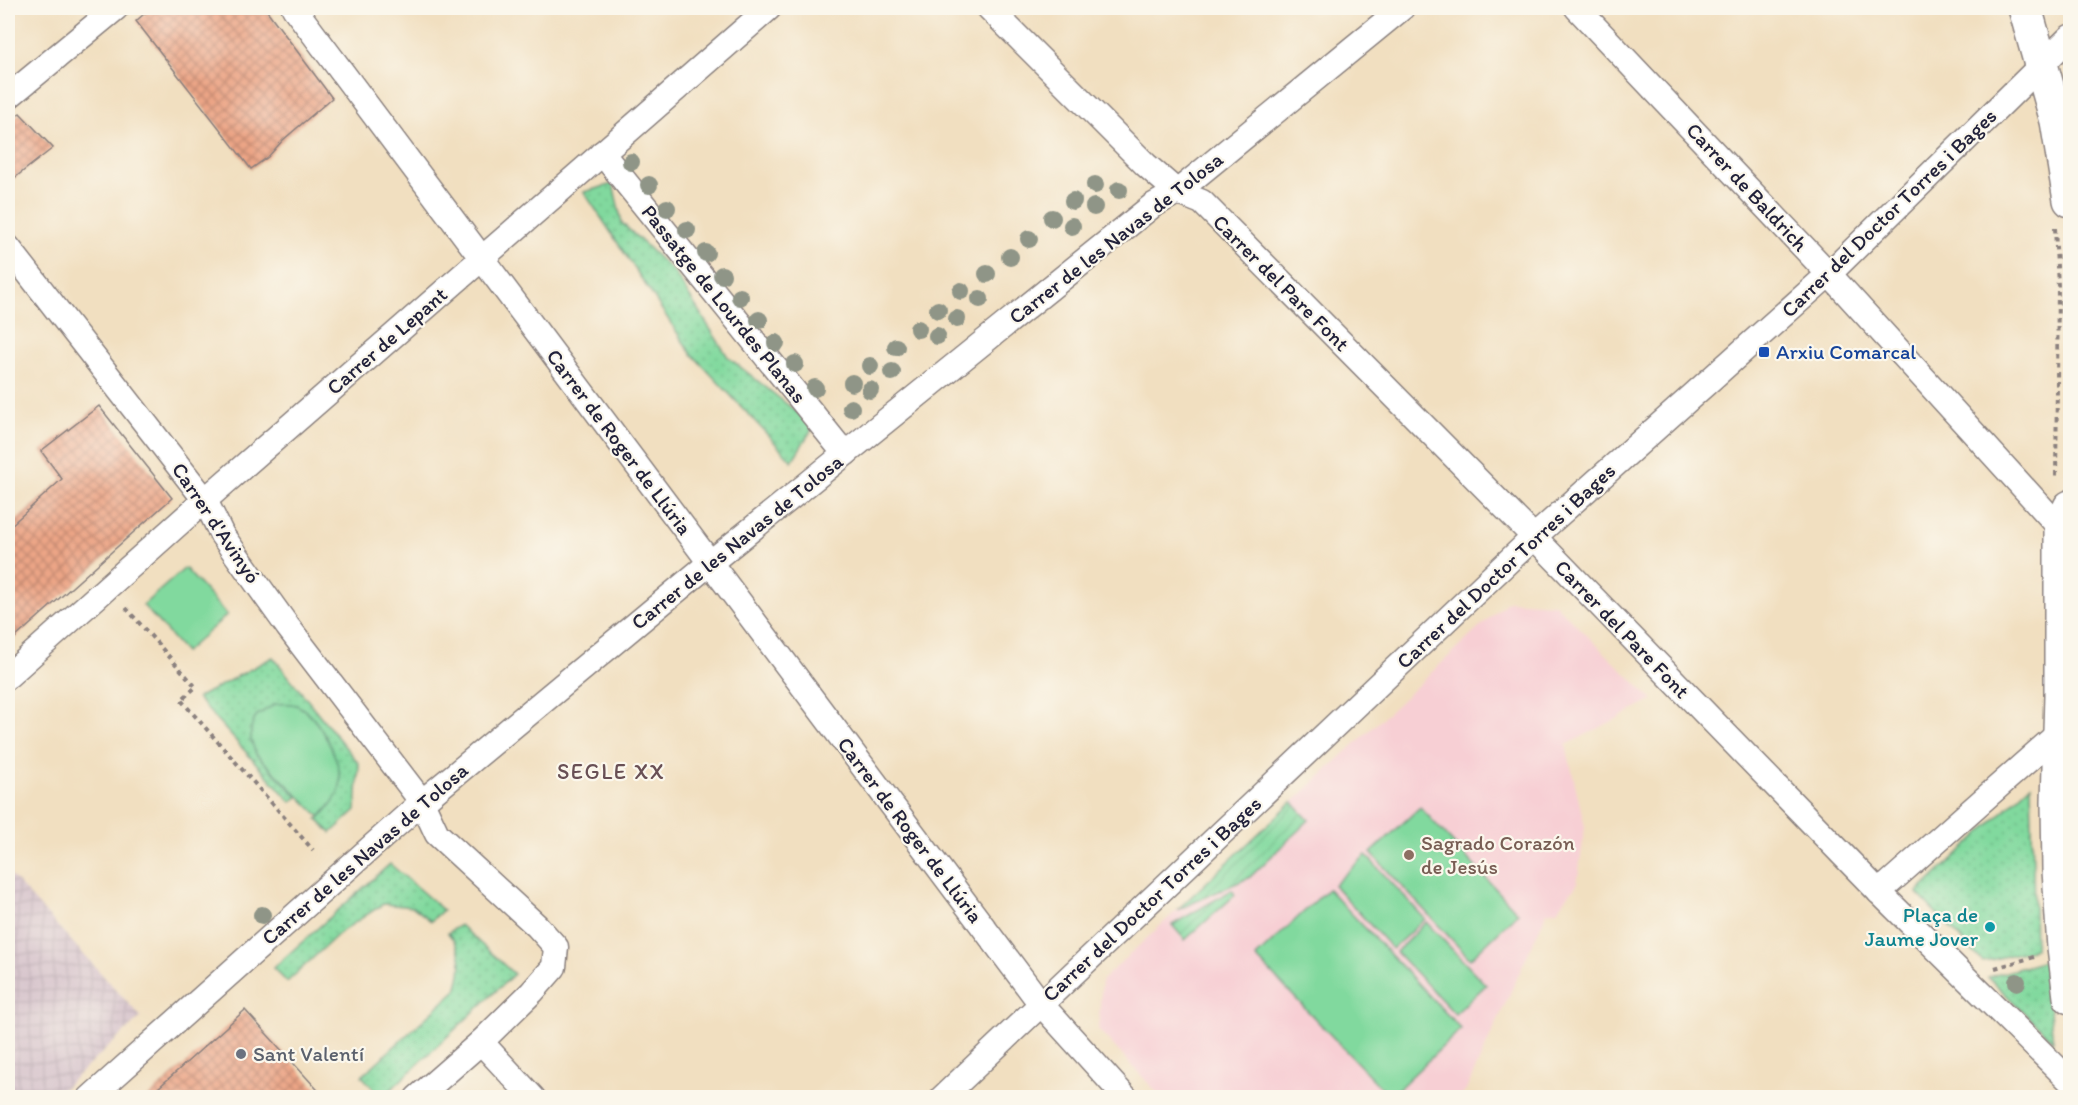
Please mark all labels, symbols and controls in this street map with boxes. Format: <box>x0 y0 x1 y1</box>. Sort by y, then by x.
street label: Carrer del Doctor Torres i Bages <box>1776 103 2002 322</box>
street label: Carrer de Baldrich <box>1681 117 1813 256</box>
street label: Carrer de les Navas de Tolosa <box>1004 146 1228 329</box>
street label: Passatge de Lourdes Planas <box>637 199 812 408</box>
street label: Carrer del Pare Font <box>1208 209 1355 356</box>
street label: Carrer de Lepant <box>321 281 452 400</box>
place label: Arxiu Comarcal <box>1776 339 1916 364</box>
street label: Carrer de Roger de Llúria <box>541 344 697 539</box>
marker: Arxiu Comarcal <box>1757 345 1771 359</box>
street label: Carrer de les Navas de Tolosa <box>626 448 848 635</box>
street label: Carrer d'Avinyó <box>167 458 266 588</box>
street label: Carrer del Doctor Torres i Bages <box>1391 458 1620 674</box>
street label: Carrer del Pare Font <box>1550 554 1695 703</box>
street label: Carrer de Roger de Llúria <box>832 732 988 927</box>
street label: Carrer de les Navas de Tolosa <box>256 757 473 950</box>
district label: SEGLE XX <box>557 758 665 785</box>
street label: Carrer del Doctor Torres i Bages <box>1037 791 1266 1007</box>
place label: Sagrado Corazón de Jesús <box>1421 830 1575 879</box>
marker: Sagrado Corazón de Jesús <box>1402 848 1416 862</box>
place label: Plaça de Jaume Jover <box>1865 902 1979 951</box>
marker: Plaça de Jaume Jover <box>1983 920 1997 934</box>
place label: Sant Valentí <box>253 1041 365 1066</box>
marker: Sant Valentí <box>234 1047 248 1061</box>

